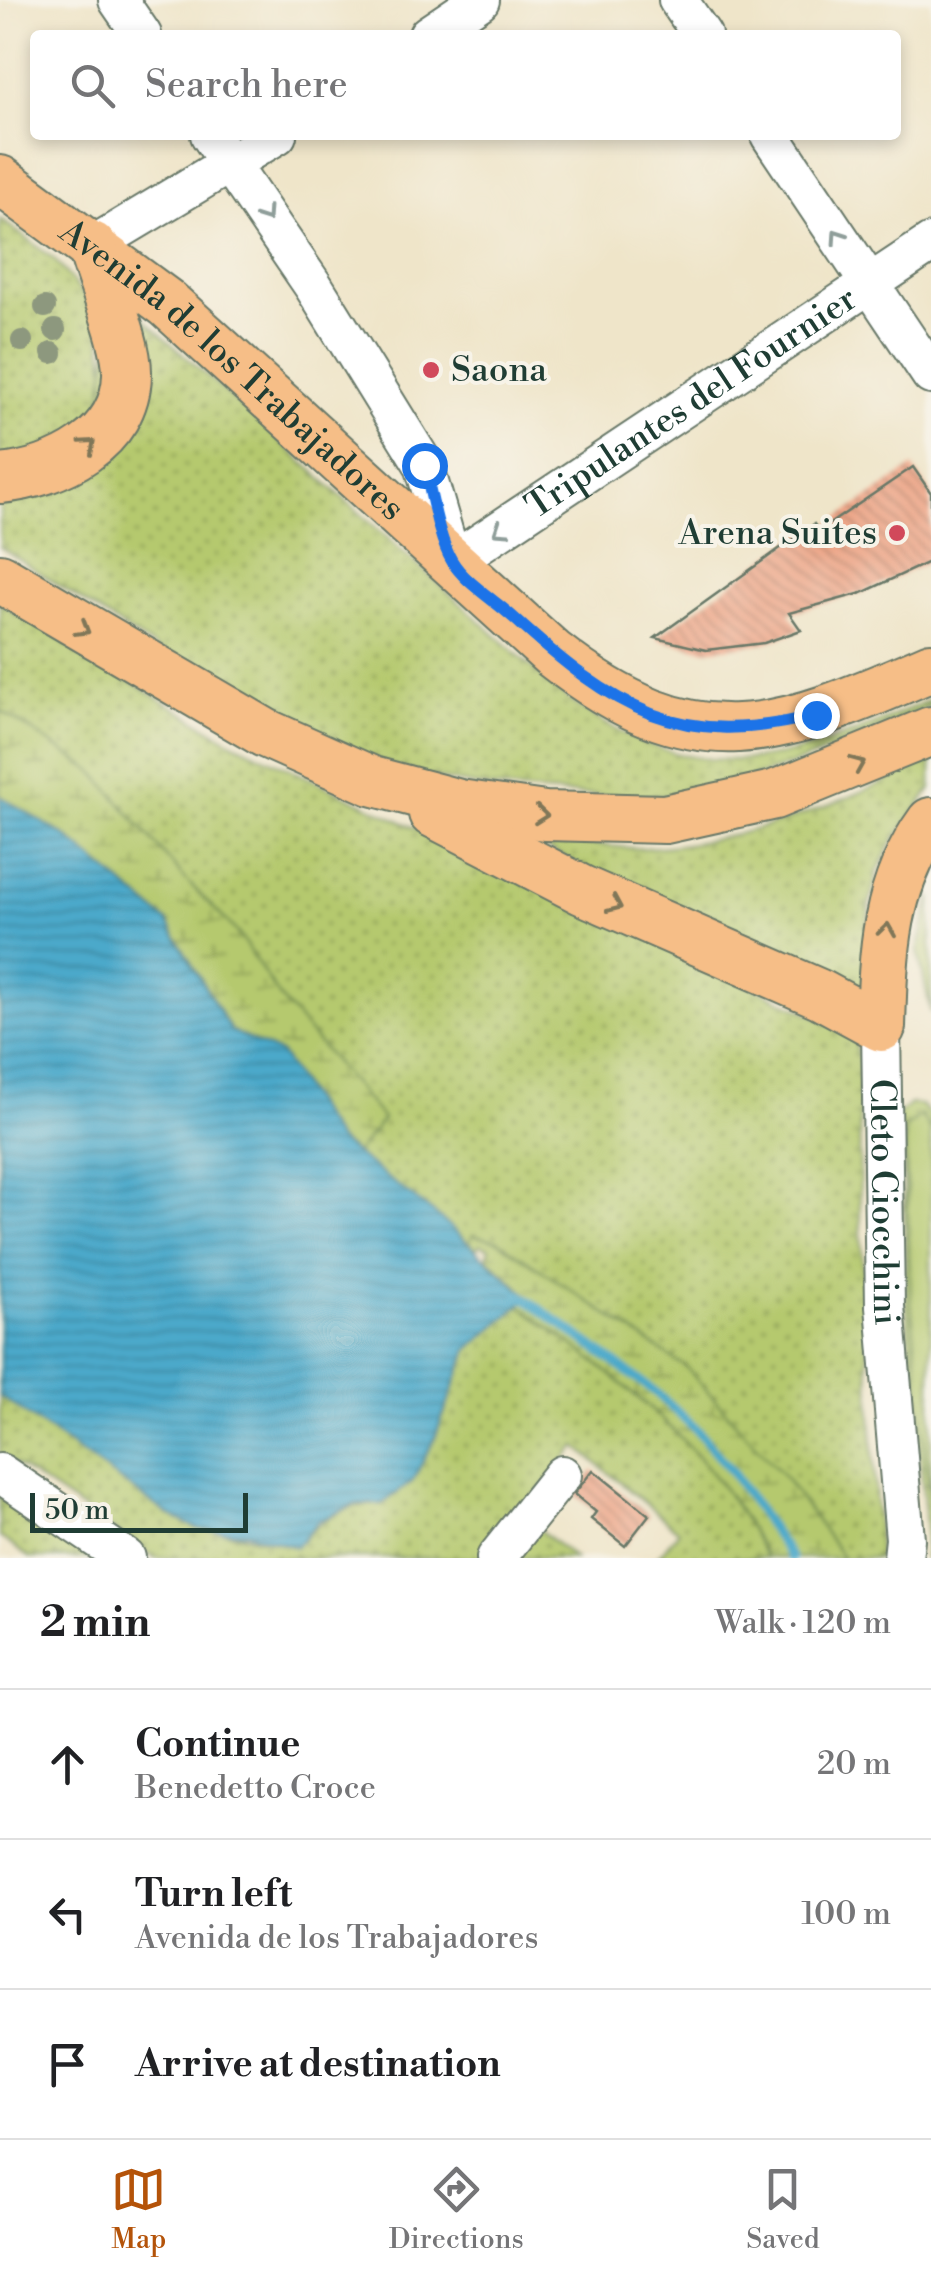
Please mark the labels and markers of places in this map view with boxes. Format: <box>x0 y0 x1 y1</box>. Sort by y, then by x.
place label: Saona <box>451 349 547 392</box>
marker: Saona <box>420 359 442 381</box>
place label: Arena Suites <box>677 512 877 555</box>
marker: Arena Suites <box>886 522 908 544</box>

